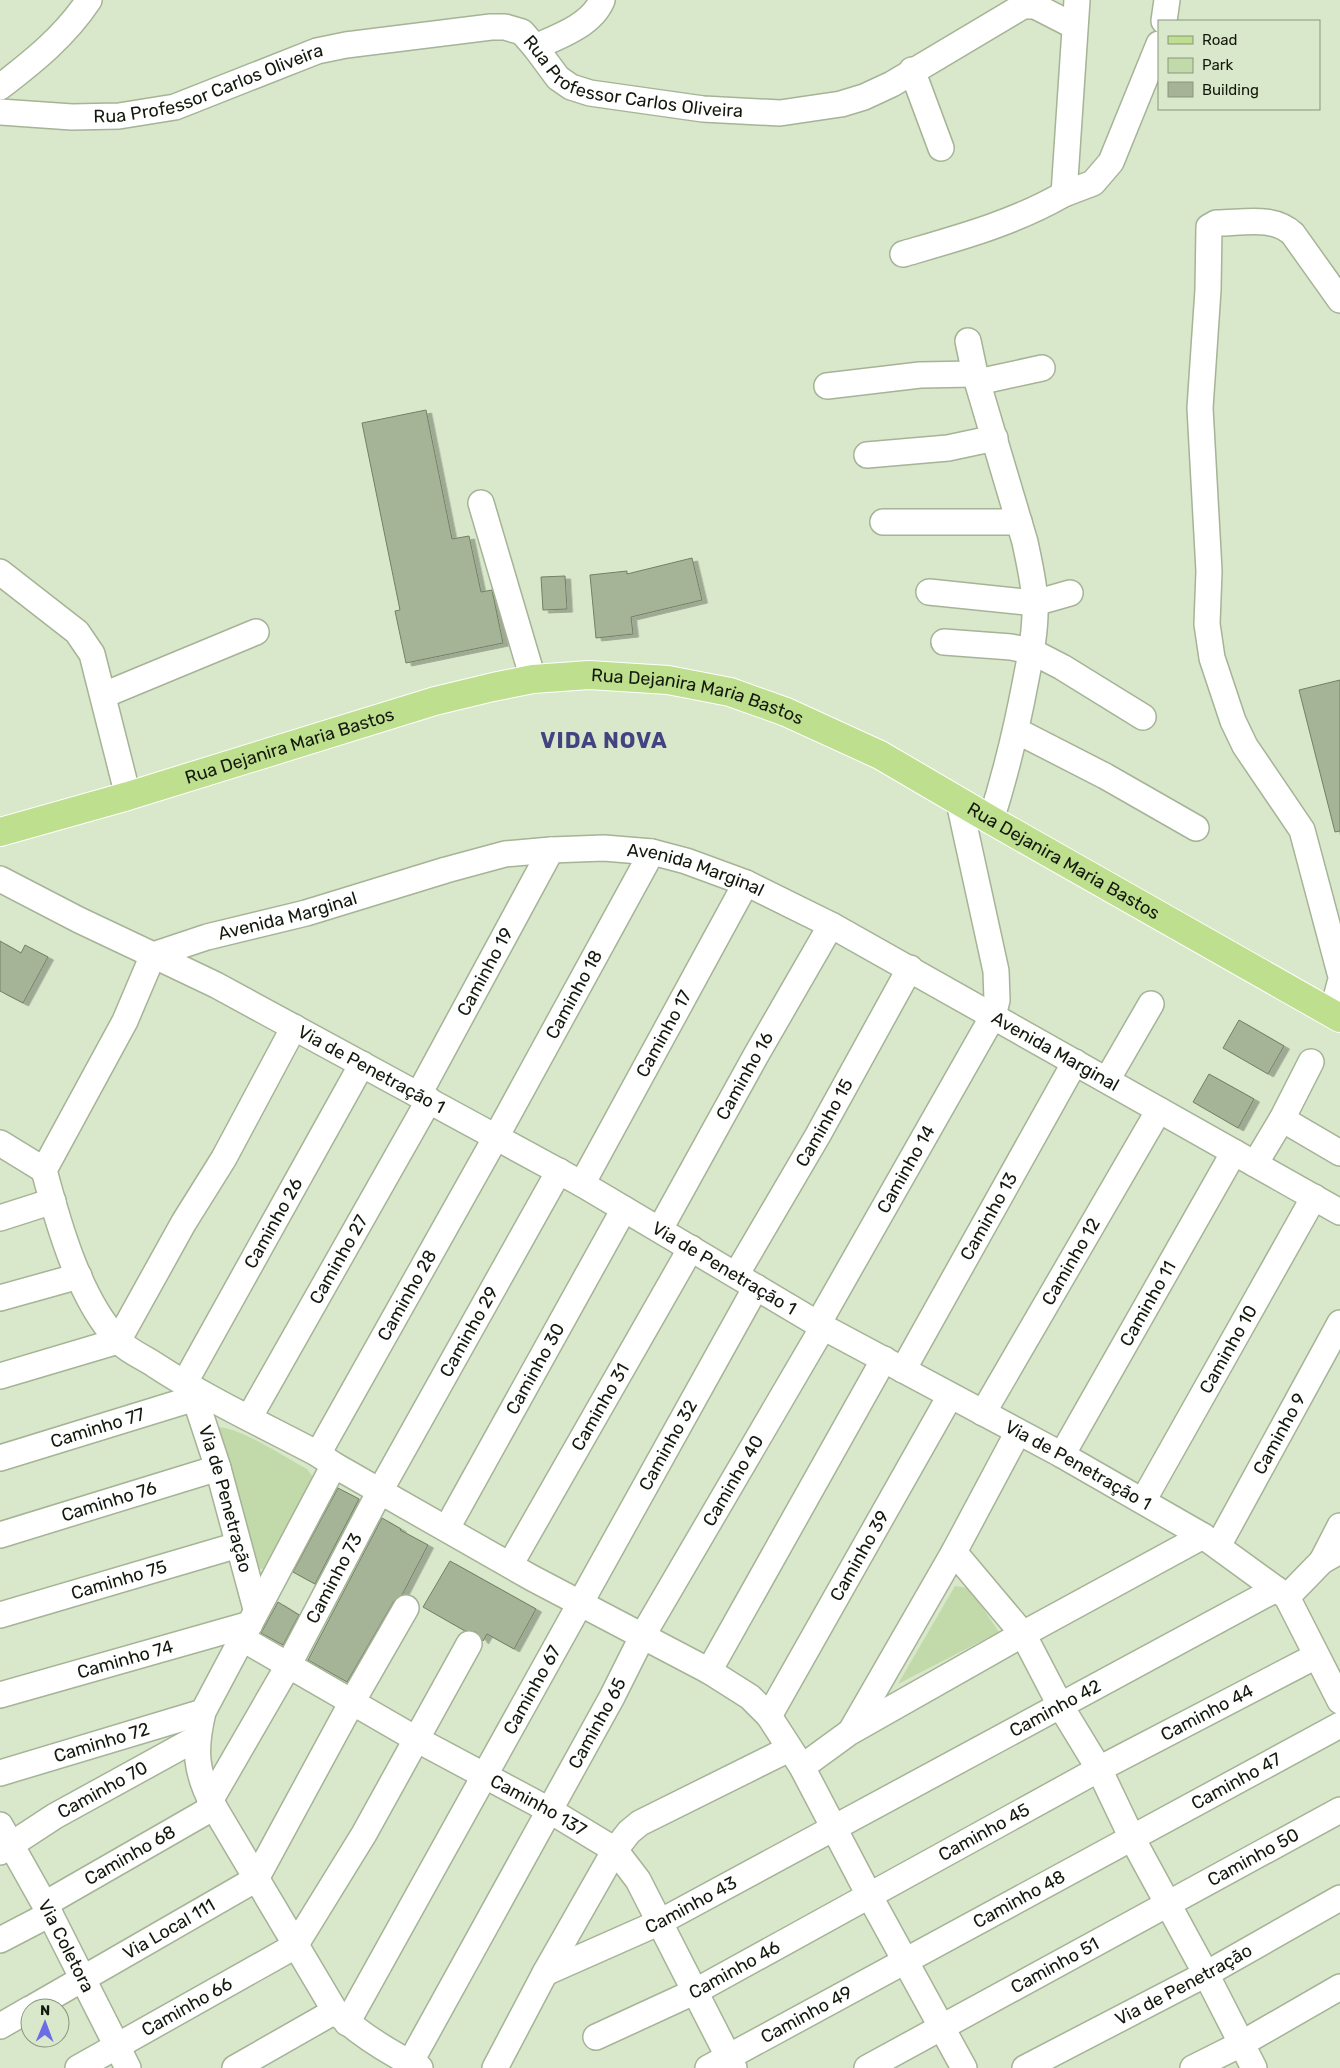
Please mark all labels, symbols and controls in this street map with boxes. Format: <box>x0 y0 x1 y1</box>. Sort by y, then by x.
legend <box>1158 20 1320 110</box>
street label: Rua Professor Carlos Oliveira <box>519 31 744 122</box>
text: Road <box>1202 31 1238 49</box>
street label: Rua Professor Carlos Oliveira <box>93 39 325 128</box>
text: Park <box>1202 56 1233 74</box>
text: Building <box>1202 81 1259 99</box>
street label: Rua Dejanira Maria Bastos <box>590 664 807 730</box>
street label: Rua Dejanira Maria Bastos <box>182 703 397 789</box>
district label: VIDA NOVA <box>540 727 668 754</box>
street label: Rua Dejanira Maria Bastos <box>963 798 1164 924</box>
street label: Avenida Marginal <box>626 839 768 901</box>
street label: Avenida Marginal <box>216 887 360 945</box>
street label: Caminho 19 <box>452 924 518 1020</box>
street label: Caminho 18 <box>541 946 607 1043</box>
street label: Caminho 17 <box>631 986 696 1081</box>
street label: Avenida Marginal <box>988 1007 1123 1096</box>
street label: Via de Penetração 1 <box>294 1021 449 1118</box>
street label: Caminho 16 <box>711 1028 778 1124</box>
street label: Caminho 15 <box>791 1075 858 1171</box>
street label: Caminho 14 <box>872 1121 940 1217</box>
street label: Caminho 13 <box>955 1168 1022 1264</box>
street label: Caminho 26 <box>239 1174 308 1272</box>
street label: Caminho 27 <box>305 1211 373 1308</box>
street label: Caminho 12 <box>1037 1214 1105 1309</box>
street label: Via de Penetração 1 <box>648 1217 800 1320</box>
street label: Caminho 28 <box>373 1246 441 1345</box>
street label: Caminho 11 <box>1115 1257 1181 1350</box>
street label: Caminho 29 <box>435 1283 503 1381</box>
street label: Caminho 10 <box>1195 1301 1262 1398</box>
street label: Caminho 30 <box>501 1319 569 1418</box>
street label: Caminho 31 <box>567 1359 634 1455</box>
street label: Caminho 9 <box>1248 1389 1311 1478</box>
street label: Caminho 32 <box>634 1396 702 1494</box>
street label: Caminho 77 <box>48 1403 147 1453</box>
street label: Via de Penetração 1 <box>1001 1415 1155 1515</box>
street label: Via de Penetração <box>194 1423 257 1575</box>
street label: Caminho 40 <box>698 1431 768 1530</box>
street label: Caminho 76 <box>59 1476 159 1526</box>
street label: Caminho 39 <box>825 1507 894 1605</box>
street label: Caminho 73 <box>301 1529 367 1627</box>
street label: Caminho 75 <box>68 1556 170 1605</box>
street label: Caminho 74 <box>75 1635 176 1684</box>
street label: Caminho 67 <box>499 1642 566 1738</box>
street label: Caminho 65 <box>564 1674 631 1773</box>
street label: Caminho 42 <box>1006 1675 1105 1742</box>
street label: Caminho 44 <box>1157 1680 1257 1746</box>
street label: Caminho 72 <box>51 1718 152 1767</box>
street label: Caminho 47 <box>1187 1748 1285 1815</box>
street label: Caminho 70 <box>54 1756 152 1824</box>
street label: Caminho 137 <box>487 1770 590 1841</box>
street label: Caminho 45 <box>935 1798 1034 1866</box>
street label: Caminho 68 <box>81 1820 179 1890</box>
street label: Caminho 50 <box>1204 1823 1303 1891</box>
street label: Caminho 48 <box>969 1865 1069 1933</box>
street label: Caminho 43 <box>642 1872 741 1938</box>
street label: Via Local 111 <box>119 1894 219 1964</box>
street label: Via Coletora <box>33 1896 99 1996</box>
street label: Caminho 51 <box>1007 1933 1103 1998</box>
street label: Caminho 46 <box>685 1936 784 2004</box>
street label: Via de Penetração <box>1111 1939 1256 2030</box>
street label: Caminho 66 <box>138 1972 236 2041</box>
street label: Caminho 49 <box>757 1981 856 2048</box>
north arrow <box>20 1998 70 2048</box>
text: N <box>40 2002 50 2019</box>

